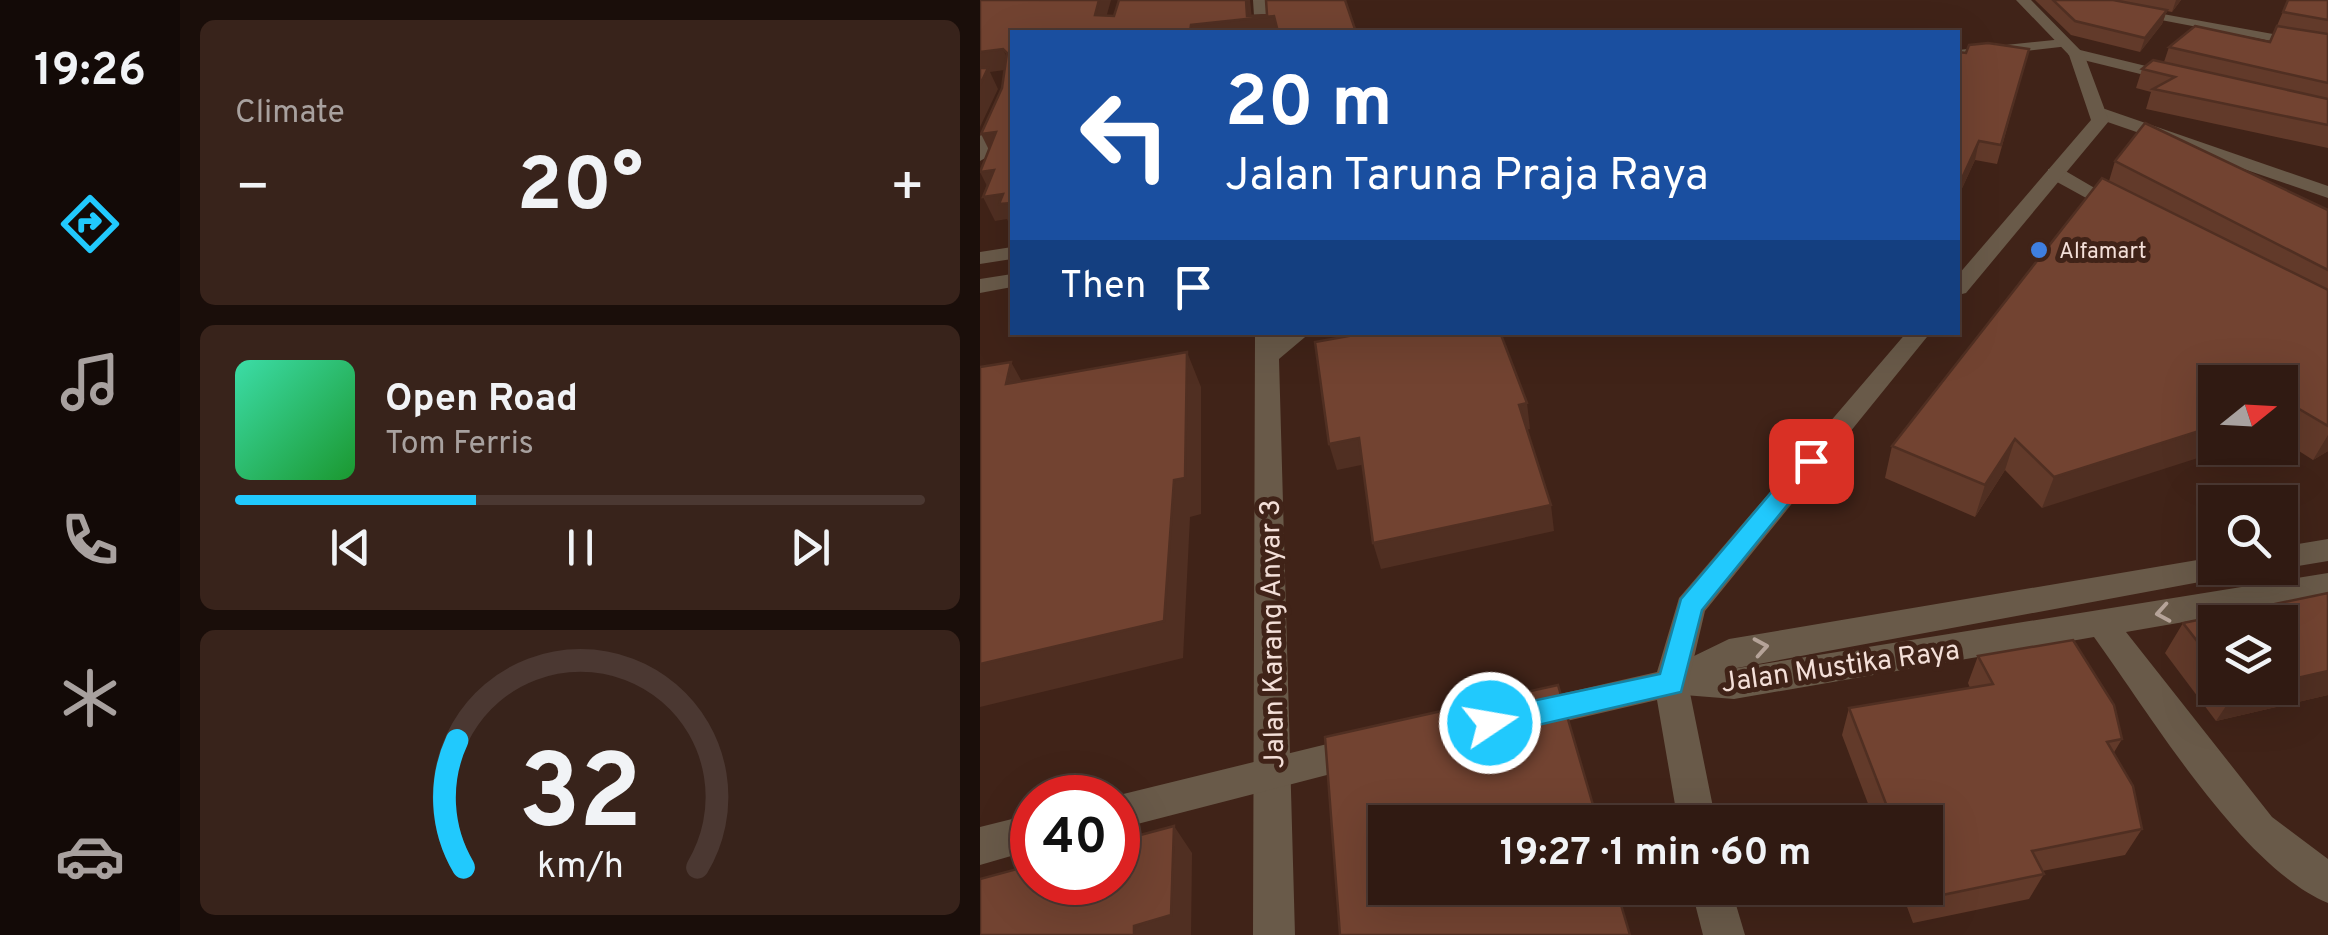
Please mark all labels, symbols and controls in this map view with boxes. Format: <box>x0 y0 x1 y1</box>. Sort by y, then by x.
text: 19:26 <box>34 44 146 101</box>
text: 20 m <box>1225 62 1393 151</box>
icon: left <box>1060 70 1190 200</box>
text: Climate <box>235 94 345 134</box>
text: 20° <box>517 142 643 237</box>
text: Jalan Taruna Praja Raya <box>1225 149 1709 206</box>
text: − <box>235 155 270 225</box>
text: + <box>890 155 925 225</box>
icon: directions <box>55 189 125 259</box>
marker: Alfamart <box>2028 239 2050 261</box>
place label: Alfamart <box>2059 239 2147 266</box>
icon: arrive <box>1166 260 1221 315</box>
text: Then <box>1060 263 1146 312</box>
icon: music <box>55 347 125 417</box>
north arrow <box>2198 365 2298 465</box>
map controls <box>2198 365 2298 705</box>
text: Open Road <box>385 376 578 425</box>
pin <box>1769 419 1854 504</box>
text: Tom Ferris <box>385 425 534 465</box>
icon: arrive <box>1784 434 1839 489</box>
button: search <box>2198 485 2298 585</box>
street label: Jalan Karang Anyar 3 <box>1254 499 1294 769</box>
icon: phone <box>55 505 125 575</box>
icon: previous <box>323 520 378 575</box>
icon: pause <box>553 520 608 575</box>
icon: next <box>783 520 838 575</box>
one-way arrow <box>2155 602 2171 623</box>
button: layers <box>2198 605 2298 705</box>
street label: Jalan Mustika Raya <box>1719 633 1962 703</box>
one-way arrow <box>1753 637 1769 658</box>
icon: climate <box>55 663 125 733</box>
position arrow <box>1438 671 1542 775</box>
text: 32 <box>518 733 642 865</box>
speed limit sign: 40 <box>1010 775 1140 905</box>
icon: car <box>55 821 125 891</box>
text: 19:27 · 1 min · 60 m <box>1500 830 1811 879</box>
text: km/h <box>537 845 623 891</box>

